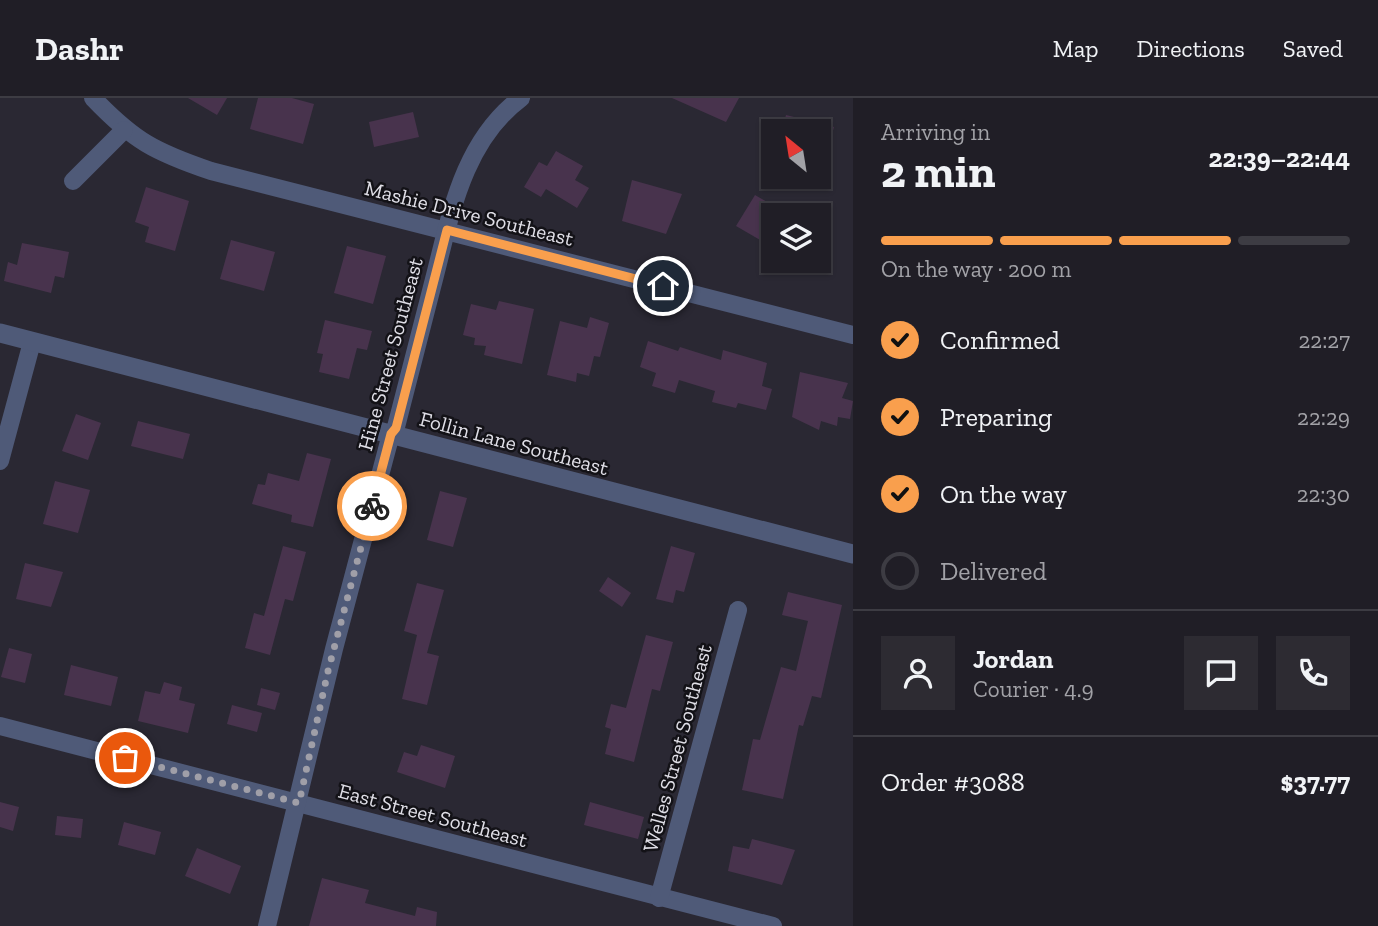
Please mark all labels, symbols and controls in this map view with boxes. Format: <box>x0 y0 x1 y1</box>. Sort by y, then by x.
text: Dashr <box>35 29 124 68</box>
text: Map <box>1053 34 1099 63</box>
text: Directions <box>1137 34 1245 63</box>
text: Saved <box>1283 34 1343 63</box>
text: Arriving in <box>881 118 990 146</box>
north arrow <box>761 119 831 189</box>
map controls <box>761 119 831 273</box>
text: 22:39–22:44 <box>1209 142 1350 174</box>
text: 2 min <box>881 144 996 199</box>
street label: Mashie Drive Southeast <box>362 175 576 251</box>
button: layers <box>761 203 831 273</box>
street label: Hine Street Southeast <box>352 255 428 453</box>
text: On the way · 200 m <box>881 255 1071 283</box>
pin <box>633 256 693 316</box>
icon: home <box>644 267 682 305</box>
icon: check <box>881 321 919 359</box>
text: Confirmed <box>940 324 1060 356</box>
text: 22:27 <box>1298 326 1350 354</box>
icon: check <box>881 398 919 436</box>
text: Preparing <box>940 401 1052 433</box>
text: 22:29 <box>1297 403 1350 431</box>
street label: Follin Lane Southeast <box>417 406 611 480</box>
courier <box>337 471 407 541</box>
icon: check <box>881 475 919 513</box>
text: On the way <box>940 478 1067 510</box>
text: 22:30 <box>1297 480 1350 508</box>
icon: bike <box>353 487 391 525</box>
text: Delivered <box>940 555 1047 587</box>
button: person <box>881 636 955 710</box>
button: chat <box>1184 636 1258 710</box>
button: phone <box>1276 636 1350 710</box>
street label: Welles Street Southeast <box>637 641 717 855</box>
text: Jordan <box>973 643 1053 675</box>
text: Courier · 4.9 <box>973 675 1094 703</box>
pin <box>95 728 155 788</box>
icon: bag <box>106 739 144 777</box>
text: Order #3088 <box>881 766 1025 798</box>
text: $37.77 <box>1281 766 1350 798</box>
street label: East Street Southeast <box>336 778 530 852</box>

